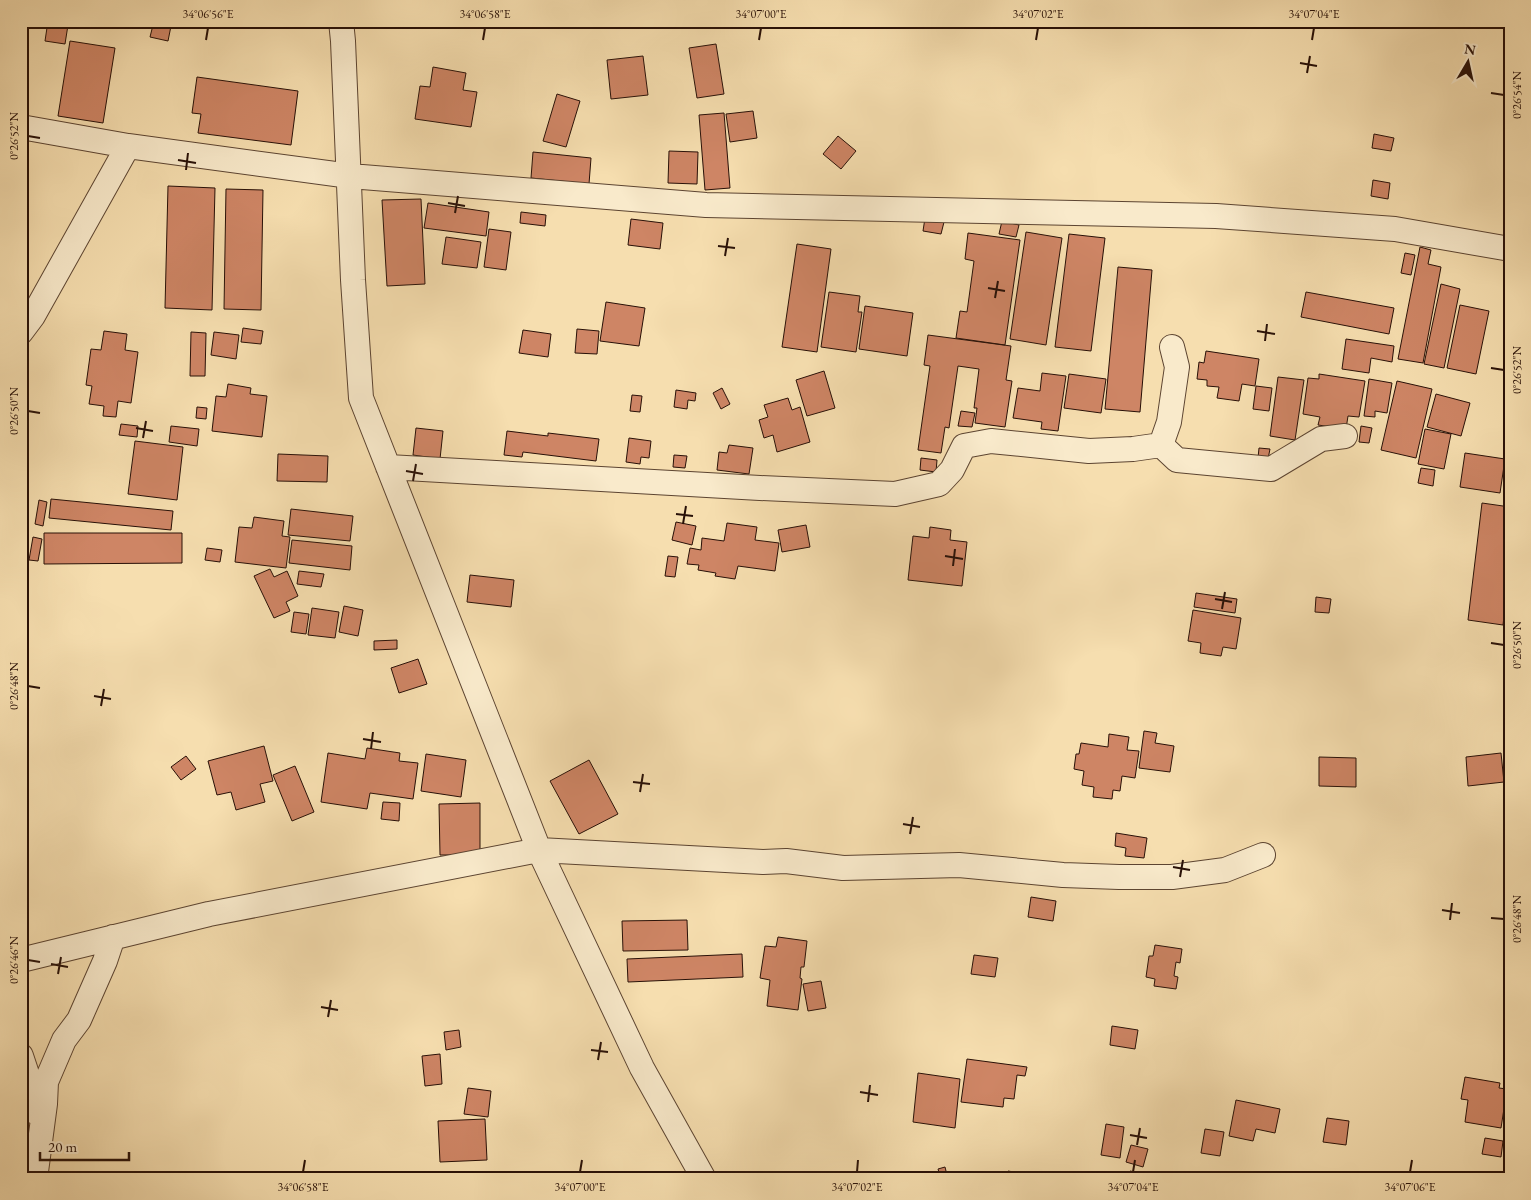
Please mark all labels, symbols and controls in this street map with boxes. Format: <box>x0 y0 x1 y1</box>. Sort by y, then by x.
text: 34°06'56"E <box>182 6 234 22</box>
text: 34°06'58"E <box>459 6 511 22</box>
text: 34°07'00"E <box>735 6 787 22</box>
text: 34°07'02"E <box>1012 6 1064 22</box>
text: 34°07'04"E <box>1288 6 1340 22</box>
north arrow <box>1444 38 1494 88</box>
text: N <box>1463 39 1478 59</box>
text: 0°26'54"N <box>1509 70 1525 119</box>
text: 0°26'52"N <box>6 111 22 160</box>
text: 0°26'52"N <box>1509 345 1525 394</box>
text: 0°26'50"N <box>6 386 22 435</box>
text: 0°26'50"N <box>1509 620 1525 669</box>
text: 0°26'48"N <box>6 661 22 710</box>
text: 0°26'48"N <box>1509 894 1525 943</box>
text: 0°26'46"N <box>6 935 22 984</box>
scale bar <box>40 1130 129 1162</box>
text: 20 m <box>48 1137 77 1156</box>
text: 34°06'58"E <box>277 1179 329 1195</box>
text: 34°07'00"E <box>554 1179 606 1195</box>
text: 34°07'02"E <box>831 1179 883 1195</box>
text: 34°07'04"E <box>1107 1179 1159 1195</box>
text: 34°07'06"E <box>1384 1179 1436 1195</box>

